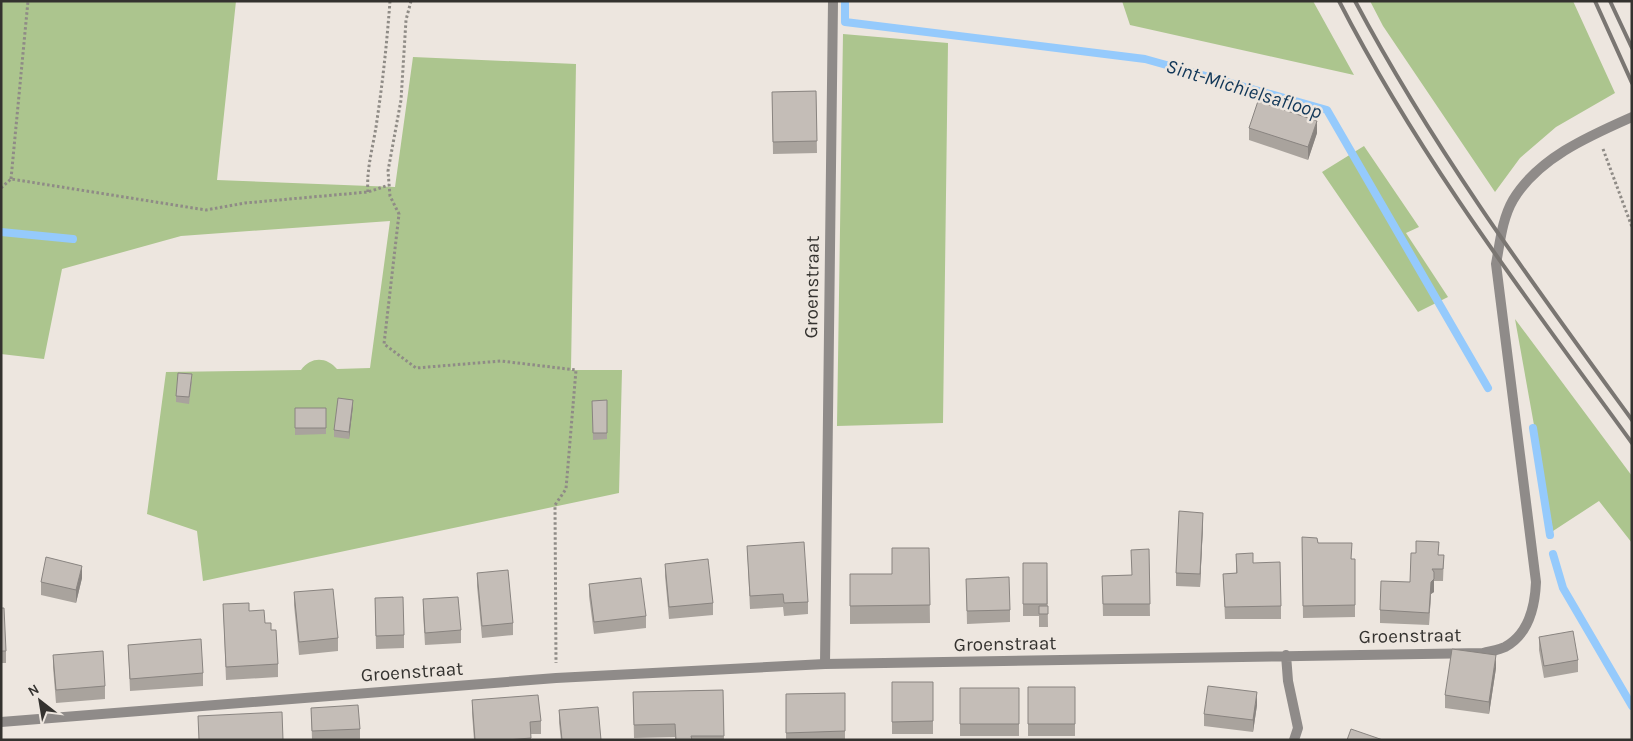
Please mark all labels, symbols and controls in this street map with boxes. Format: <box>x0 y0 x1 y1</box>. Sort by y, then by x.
water label: Sint-Michielsafloop <box>1163 54 1325 124</box>
street label: Groenstraat <box>800 235 824 339</box>
street label: Groenstraat <box>1358 624 1462 648</box>
street label: Groenstraat <box>953 632 1057 656</box>
street label: Groenstraat <box>360 657 464 687</box>
north arrow <box>15 676 65 726</box>
text: N <box>25 680 42 700</box>

